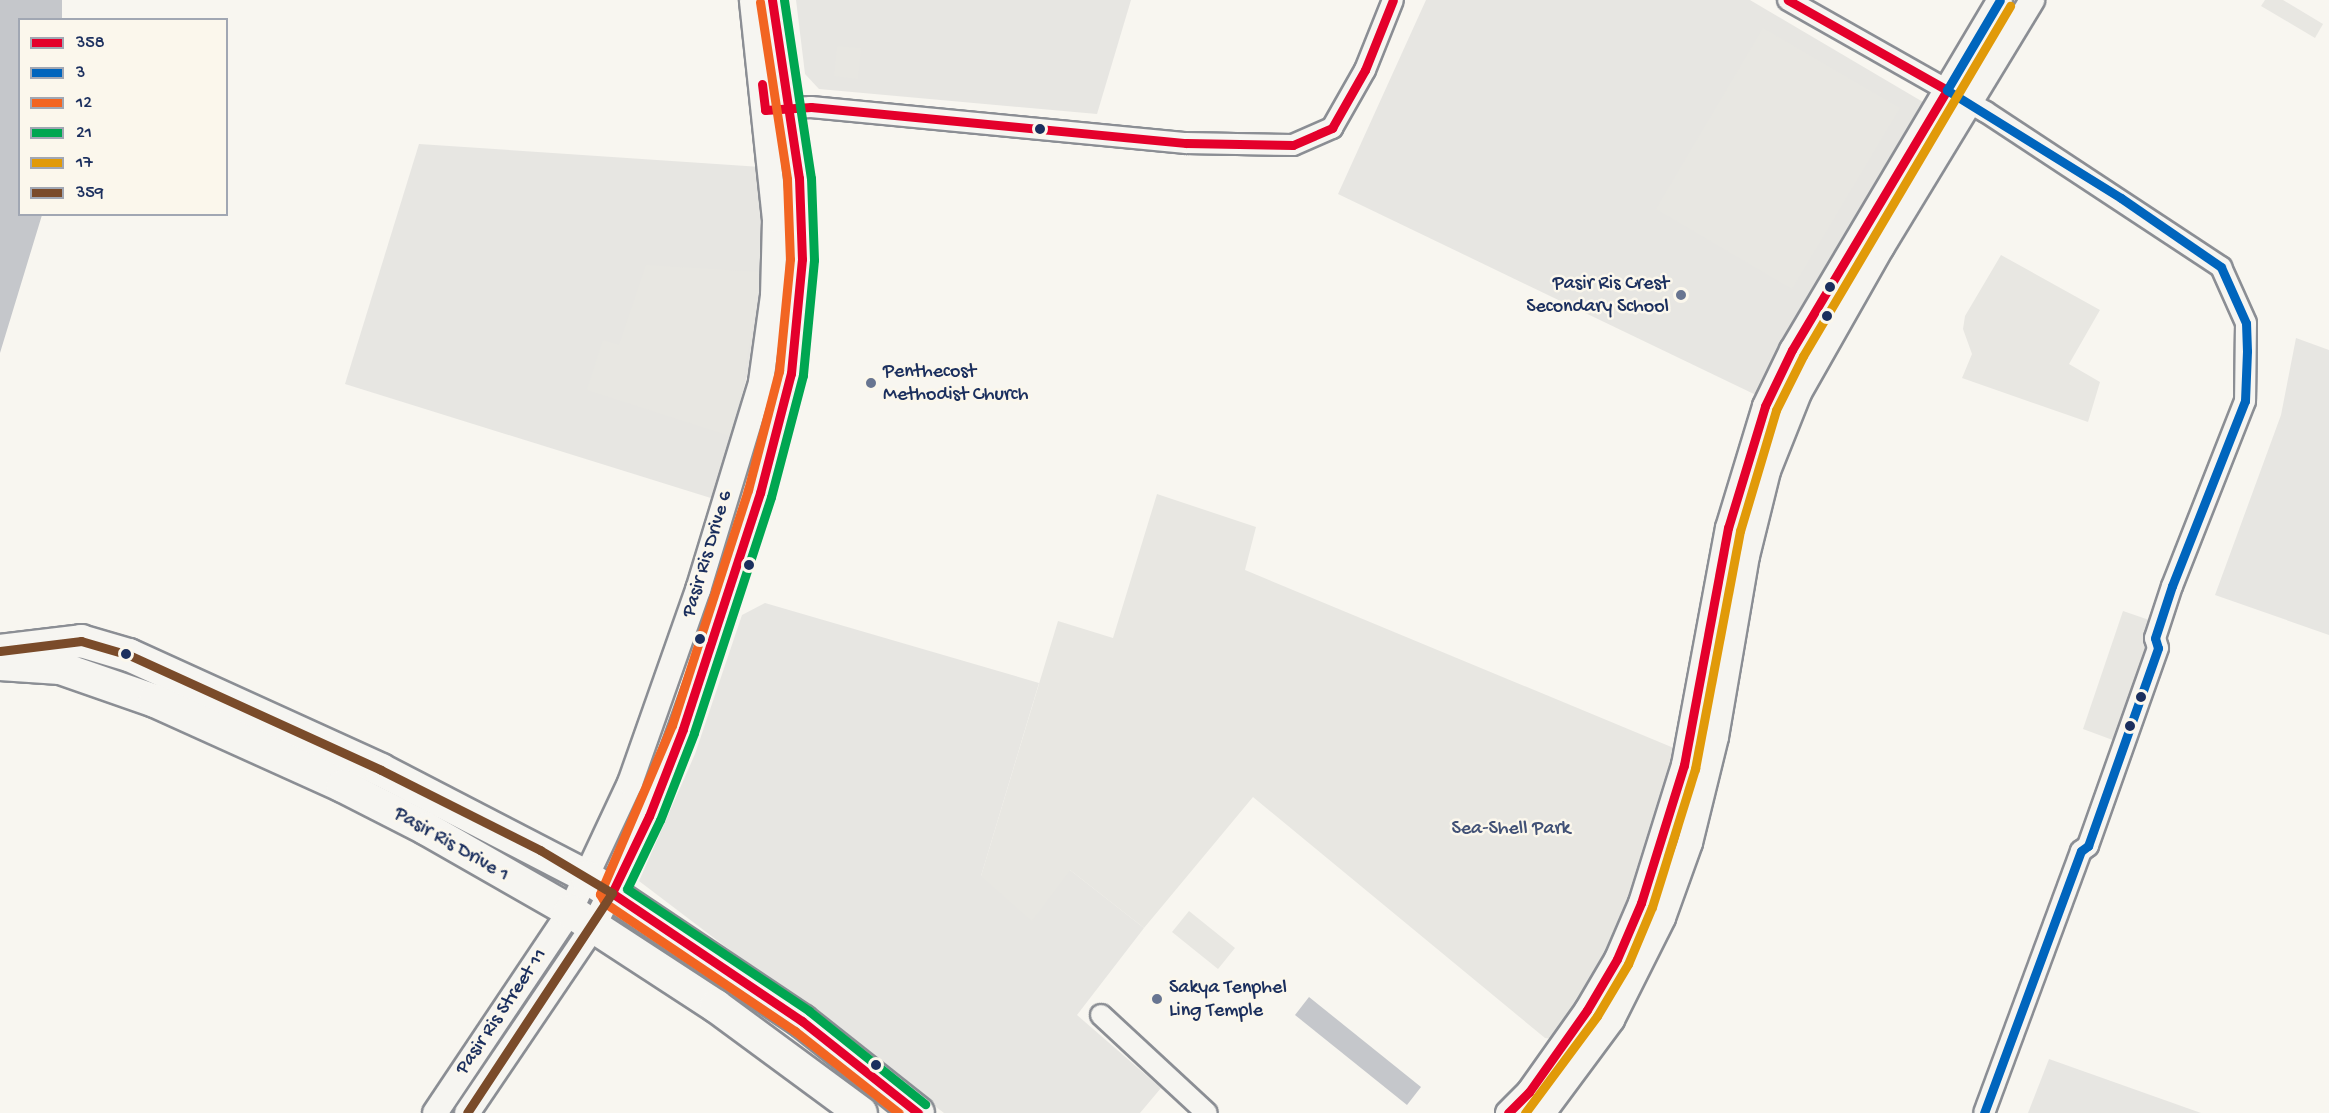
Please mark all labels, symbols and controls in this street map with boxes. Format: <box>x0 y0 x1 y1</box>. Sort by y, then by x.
legend <box>18 18 228 216</box>
text: 358 <box>76 33 105 54</box>
text: 3 <box>76 63 85 84</box>
text: 12 <box>76 93 92 114</box>
text: 21 <box>76 123 92 144</box>
unlabelled marker <box>1034 123 1046 135</box>
text: 17 <box>76 153 93 174</box>
text: 359 <box>76 183 104 204</box>
place label: Pasir Ris Crest Secondary School <box>1526 272 1669 319</box>
unlabelled marker <box>1824 281 1836 293</box>
marker: Pasir Ris Crest Secondary School <box>1674 288 1688 302</box>
unlabelled marker <box>1821 310 1833 322</box>
place label: Penthecost Methodist Church <box>883 360 1028 407</box>
marker: Penthecost Methodist Church <box>864 376 878 390</box>
street label: Pasir Ris Drive 6 <box>677 488 739 620</box>
unlabelled marker <box>743 559 755 571</box>
unlabelled marker <box>694 633 706 645</box>
unlabelled marker <box>120 648 132 660</box>
unlabelled marker <box>2135 691 2147 703</box>
unlabelled marker <box>2124 720 2136 732</box>
street label: Pasir Ris Drive 1 <box>389 802 513 888</box>
park label: Sea-Shell Park <box>1451 817 1571 841</box>
street label: Pasir Ris Street 11 <box>451 944 553 1080</box>
place label: Sakya Tenphel Ling Temple <box>1169 976 1287 1023</box>
marker: Sakya Tenphel Ling Temple <box>1150 992 1164 1006</box>
unlabelled marker <box>870 1059 882 1071</box>

